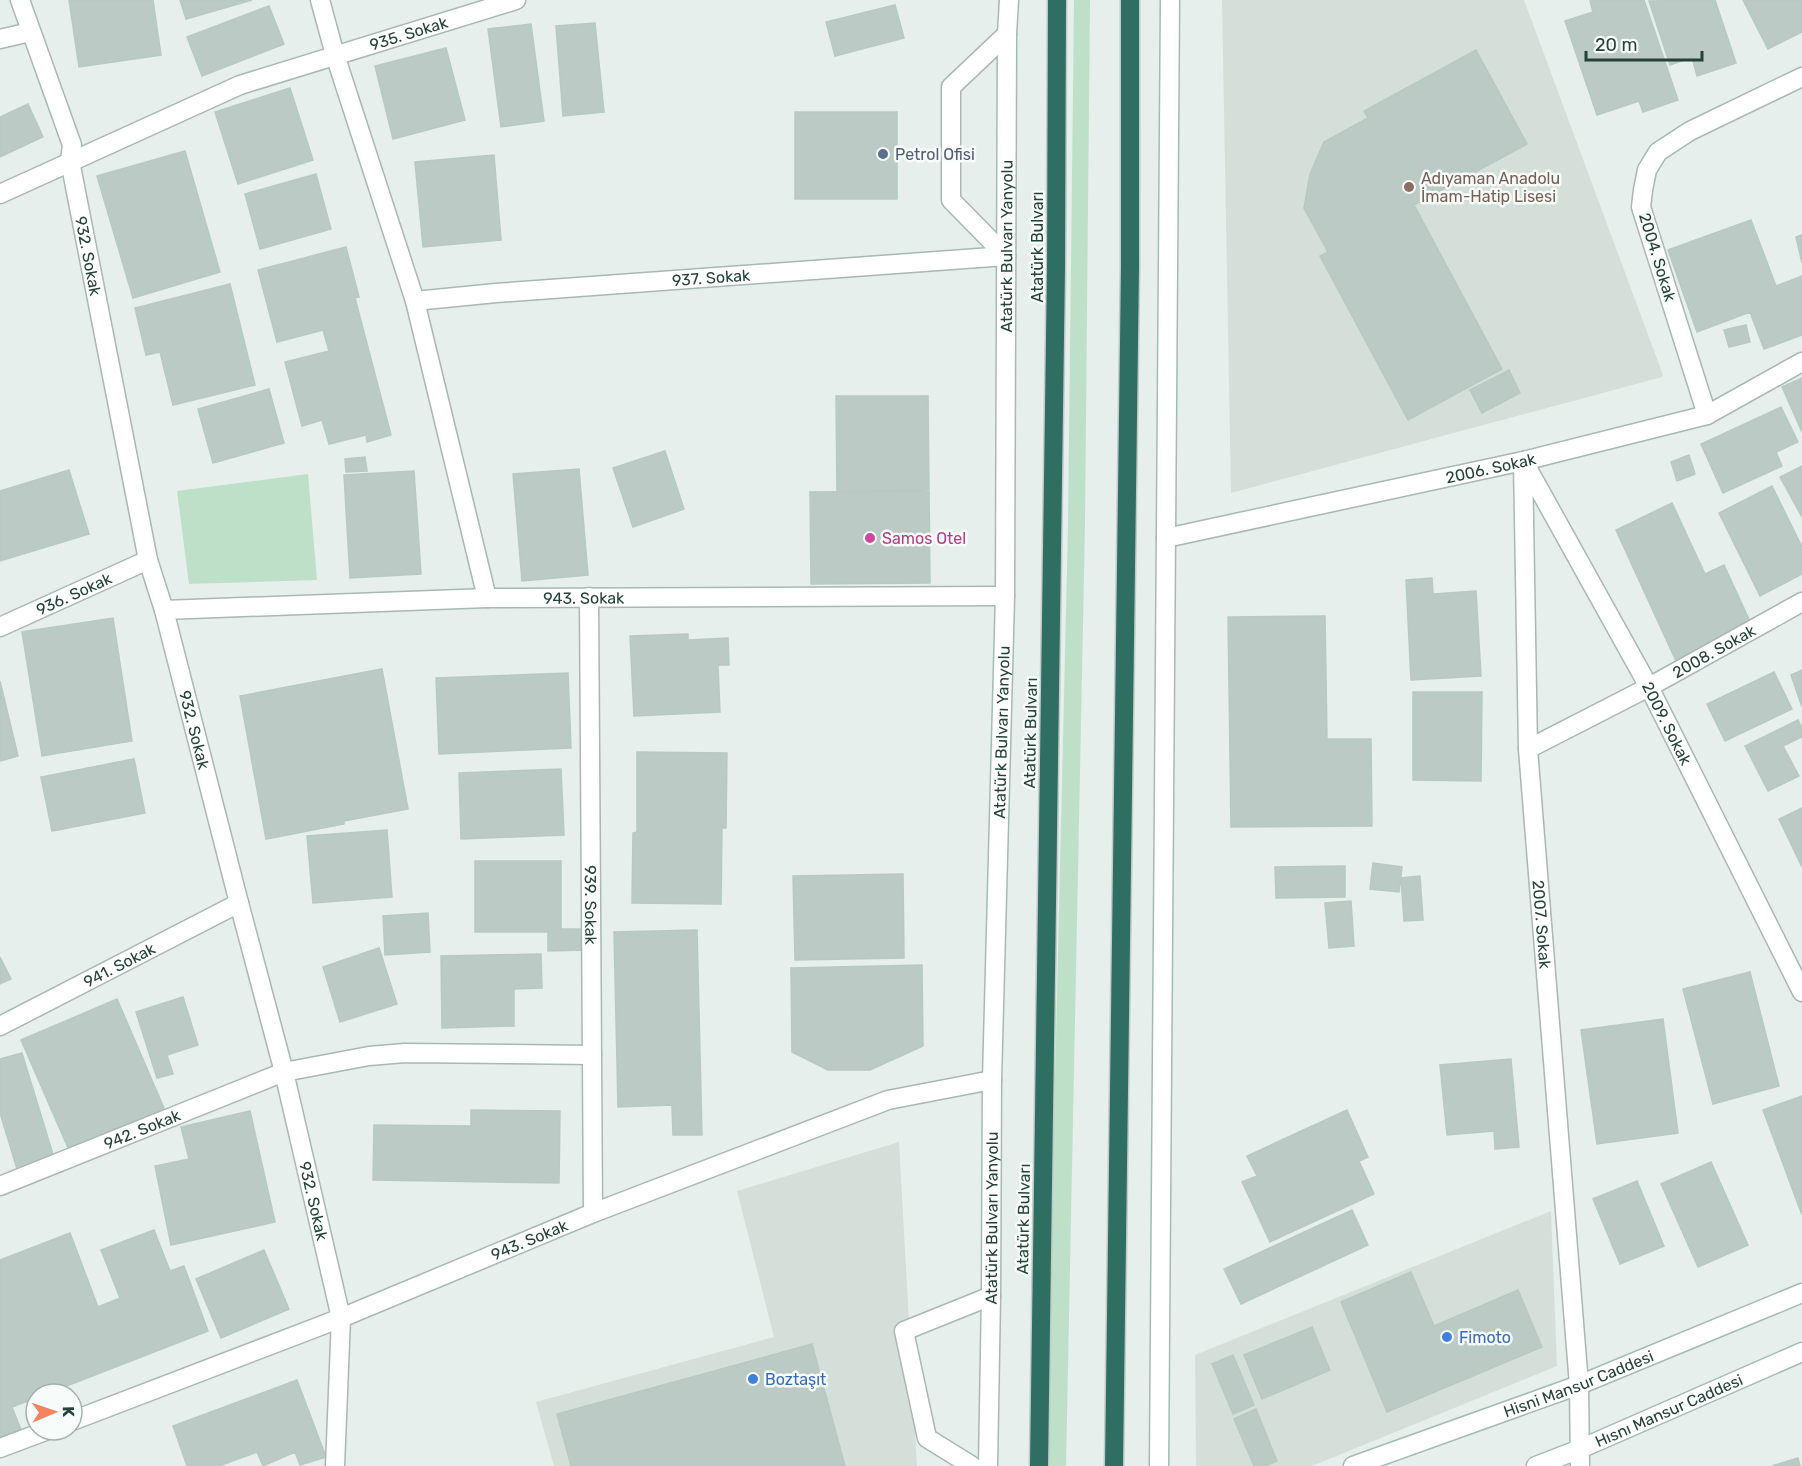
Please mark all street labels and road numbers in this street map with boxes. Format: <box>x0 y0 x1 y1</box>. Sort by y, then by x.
street label: 935. Sokak <box>367 12 451 54</box>
street label: Atatürk Bulvarı Yanyolu <box>997 160 1017 333</box>
street label: Atatürk Bulvarı <box>1028 192 1047 302</box>
street label: 2004. Sokak <box>1635 211 1680 304</box>
street label: 932. Sokak <box>71 215 105 298</box>
street label: 937. Sokak <box>671 266 752 290</box>
street label: 2006. Sokak <box>1444 449 1538 487</box>
street label: 936. Sokak <box>33 568 115 619</box>
street label: 943. Sokak <box>543 588 625 608</box>
street label: 2008. Sokak <box>1669 620 1759 682</box>
street label: Atatürk Bulvarı Yanyolu <box>990 646 1014 819</box>
street label: Atatürk Bulvarı <box>1020 677 1041 789</box>
street label: 2009. Sokak <box>1638 679 1696 769</box>
street label: 932. Sokak <box>175 689 214 772</box>
street label: 939. Sokak <box>581 865 600 946</box>
street label: 2007. Sokak <box>1529 879 1555 970</box>
street label: 941. Sokak <box>80 938 159 991</box>
street label: 942. Sokak <box>101 1105 184 1153</box>
street label: Atatürk Bulvarı Yanyolu <box>982 1132 1002 1305</box>
street label: 932. Sokak <box>295 1160 332 1243</box>
street label: Atatürk Bulvarı <box>1013 1163 1034 1275</box>
street label: 943. Sokak <box>488 1215 571 1264</box>
street label: Hisni Mansur Caddesi <box>1501 1346 1656 1421</box>
street label: Hısnı Mansur Caddesi <box>1592 1370 1746 1451</box>

